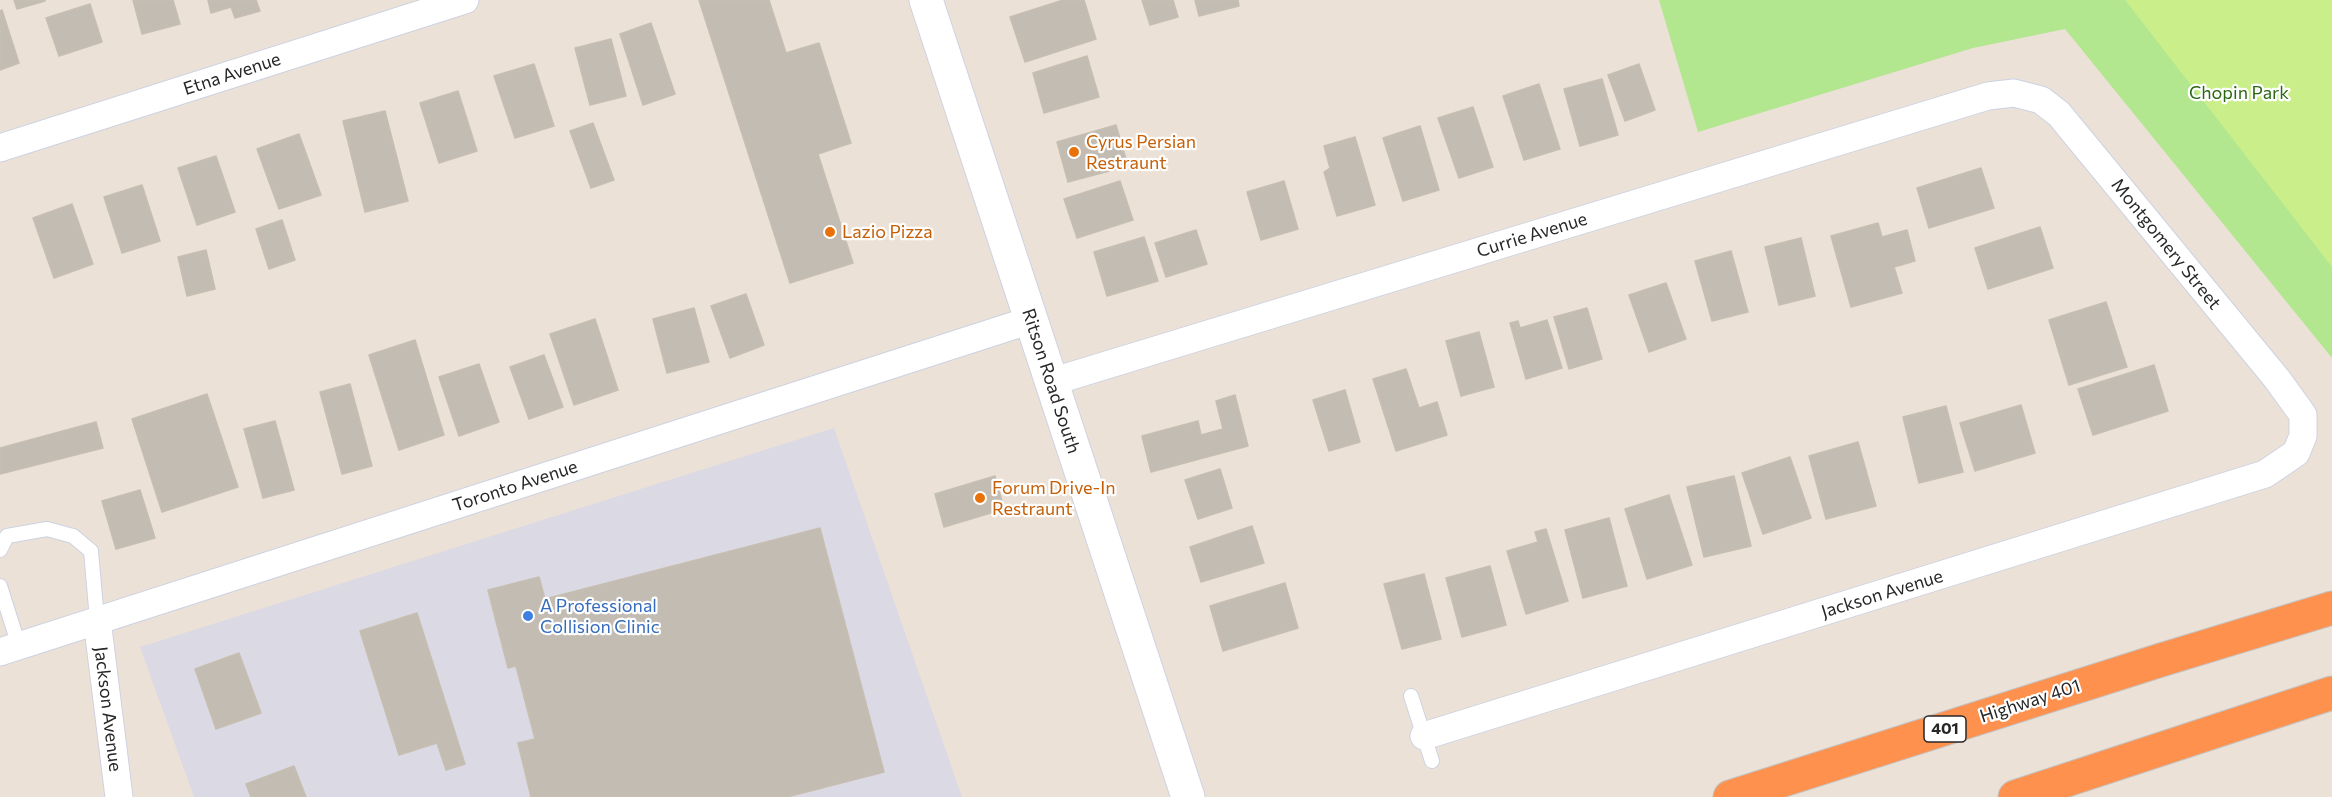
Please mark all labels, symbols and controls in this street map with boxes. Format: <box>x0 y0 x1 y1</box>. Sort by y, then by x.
street label: Etna Avenue <box>181 48 283 100</box>
park label: Chopin Park <box>2189 82 2289 104</box>
place label: Cyrus Persian Restraunt <box>1086 131 1196 174</box>
marker: Cyrus Persian Restraunt <box>1067 145 1081 159</box>
street label: Montgomery Street <box>2107 174 2225 314</box>
street label: Currie Avenue <box>1474 208 1590 262</box>
place label: Lazio Pizza <box>842 221 933 243</box>
marker: Lazio Pizza <box>823 225 837 239</box>
street label: Ritson Road South <box>1017 306 1085 456</box>
street label: Toronto Avenue <box>450 456 580 516</box>
place label: Forum Drive-In Restraunt <box>992 477 1116 520</box>
marker: Forum Drive-In Restraunt <box>973 491 987 505</box>
street label: Jackson Avenue <box>1819 565 1945 623</box>
place label: A Professional Collision Clinic <box>540 595 660 638</box>
marker: A Professional Collision Clinic <box>521 609 535 623</box>
street label: Jackson Avenue <box>90 645 126 773</box>
street label: Highway 401 <box>1977 675 2083 727</box>
road number: 401 <box>1924 716 1966 742</box>

